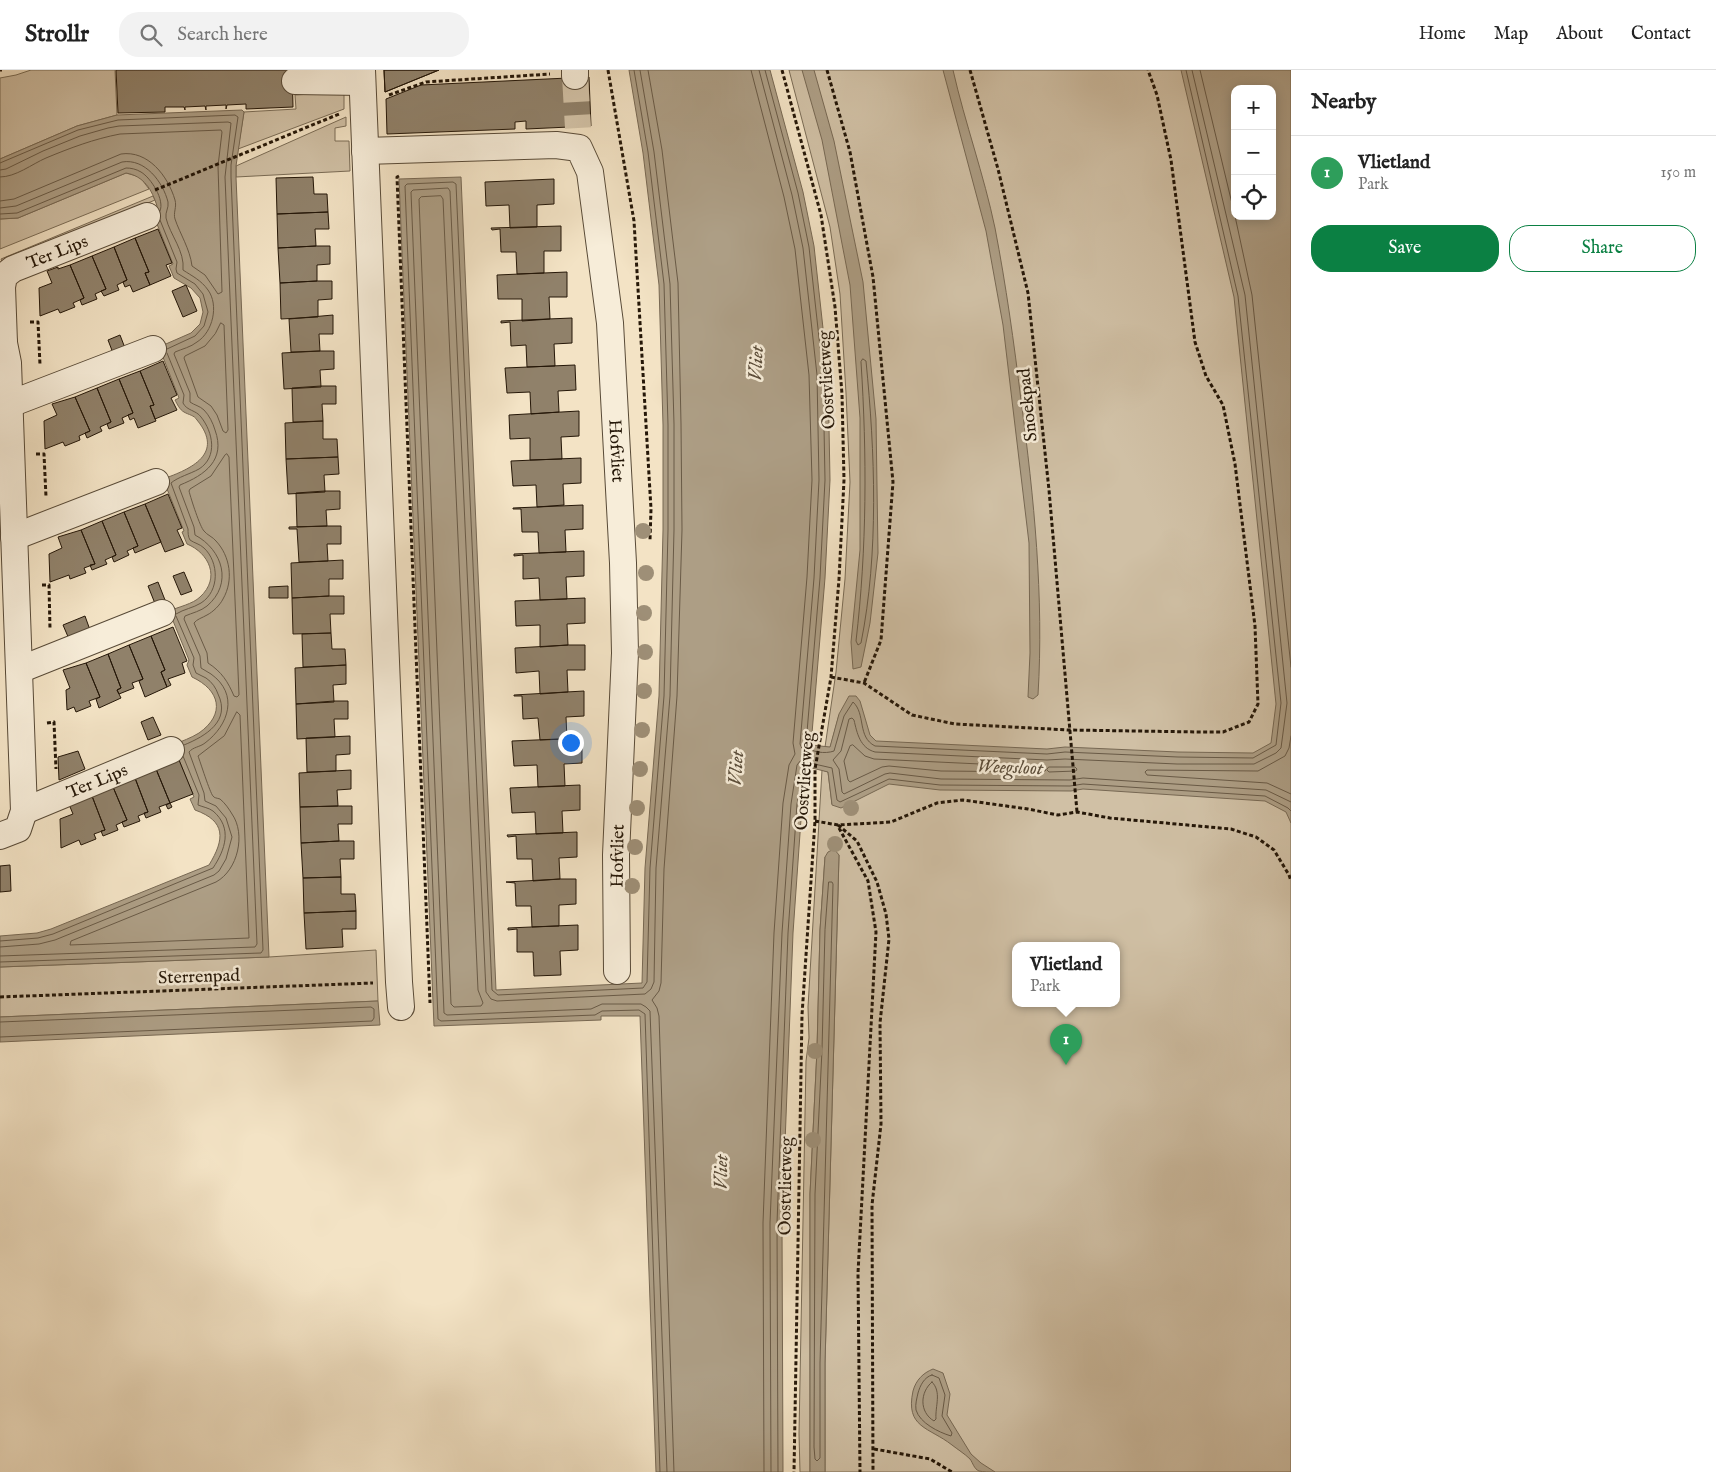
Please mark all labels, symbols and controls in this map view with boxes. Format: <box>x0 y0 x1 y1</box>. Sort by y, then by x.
search box <box>119 12 469 57</box>
text: Strollr <box>25 19 89 50</box>
icon: search <box>137 21 165 49</box>
text: Search here <box>177 23 268 47</box>
text: Home <box>1419 23 1466 46</box>
text: Map <box>1494 23 1528 46</box>
text: About <box>1556 23 1603 46</box>
text: Contact <box>1631 23 1691 46</box>
map controls <box>1231 85 1276 220</box>
button: + <box>1231 85 1276 130</box>
text: Nearby <box>1311 89 1376 116</box>
button: − <box>1231 130 1276 175</box>
text: Vlietland <box>1358 151 1430 175</box>
text: 1 <box>1324 163 1330 183</box>
text: 150 m <box>1661 163 1696 183</box>
button: locate <box>1231 175 1276 220</box>
text: Park <box>1358 175 1388 195</box>
button: Save <box>1311 225 1499 272</box>
button: Share <box>1509 225 1696 272</box>
street label: Ter Lips <box>24 231 92 275</box>
street label: Oostvlietweg <box>813 330 842 430</box>
water label: Vliet <box>744 344 770 381</box>
street label: Snoekpad <box>1013 367 1044 443</box>
street label: Hofvliet <box>602 419 629 483</box>
your location <box>558 730 584 756</box>
street label: Oostvlietweg <box>791 731 820 831</box>
water label: Vliet <box>724 749 750 787</box>
water label: Weegsloot <box>976 755 1044 781</box>
street label: Ter Lips <box>64 759 132 805</box>
street label: Hofvliet <box>606 824 631 888</box>
popup <box>1012 942 1120 1007</box>
text: Vlietland <box>1030 953 1102 977</box>
street label: Sterrenpad <box>158 965 241 990</box>
text: Park <box>1030 977 1060 997</box>
pin: 1 <box>1050 1024 1082 1065</box>
street label: Oostvlietweg <box>774 1136 799 1236</box>
water label: Vliet <box>710 1153 734 1190</box>

